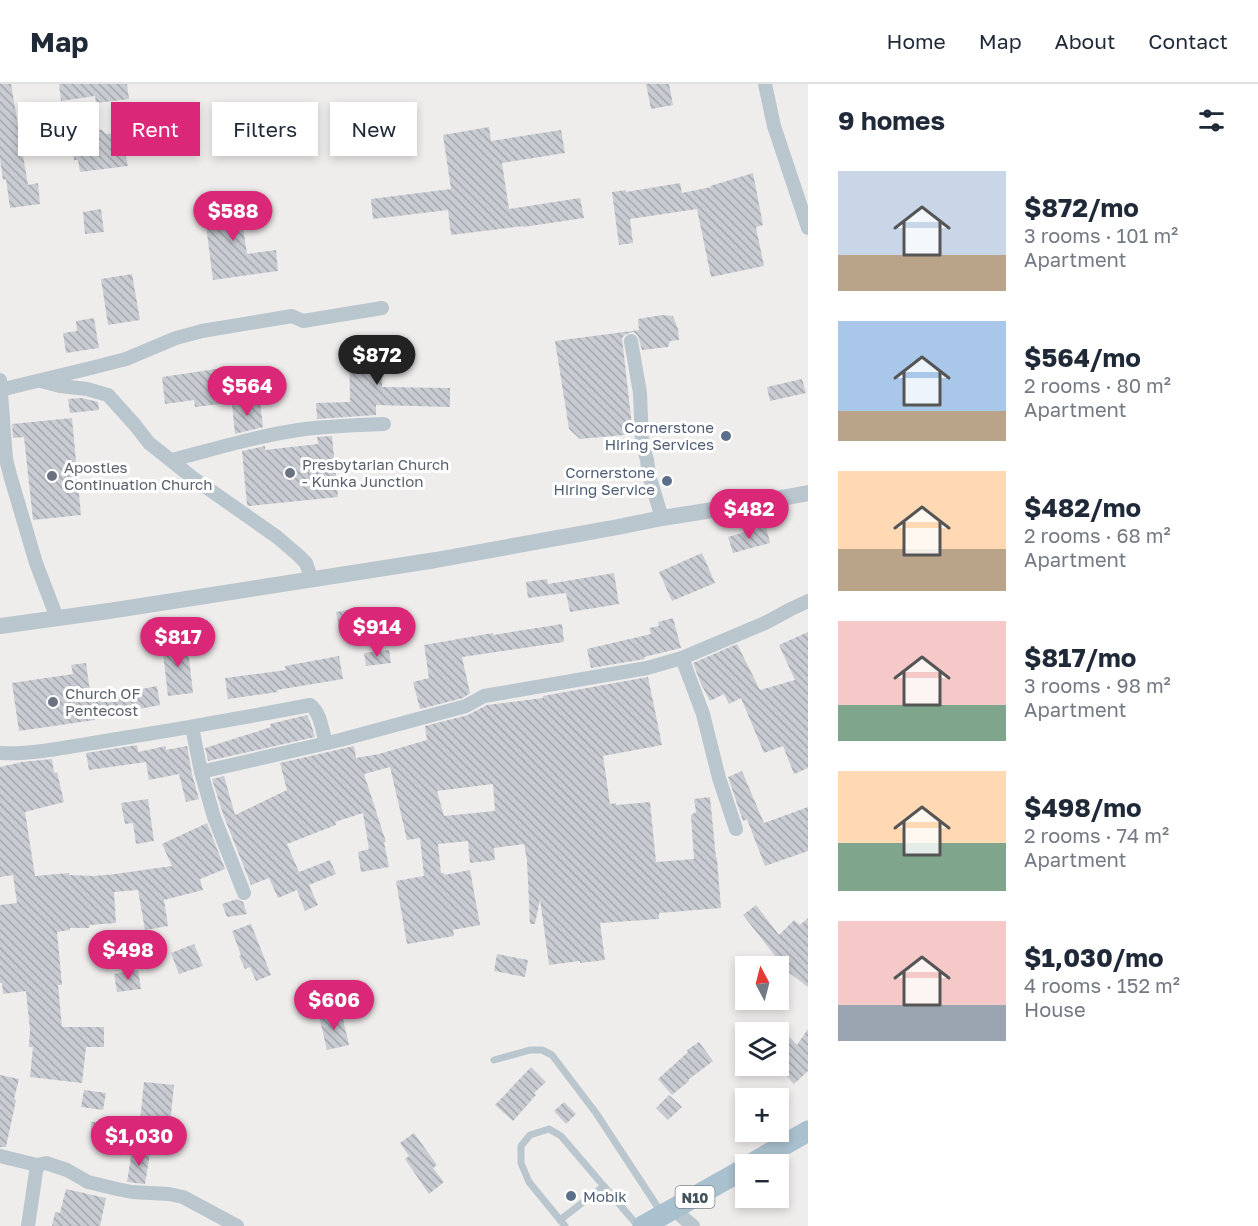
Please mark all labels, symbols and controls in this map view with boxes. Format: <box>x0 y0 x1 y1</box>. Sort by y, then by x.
text: Map <box>30 25 88 58</box>
text: Home <box>886 28 946 54</box>
text: Map <box>979 28 1022 54</box>
text: About <box>1055 28 1115 54</box>
text: Contact <box>1148 28 1228 54</box>
chip: Buy <box>18 102 99 156</box>
chip: Rent <box>111 102 200 156</box>
chip: Filters <box>212 102 318 156</box>
chip: New <box>330 102 417 156</box>
icon: filters <box>1195 104 1228 137</box>
text: 9 homes <box>838 105 945 136</box>
pin: $588 <box>197 191 269 242</box>
text: $872/mo <box>1024 192 1139 223</box>
icon: home <box>886 195 958 267</box>
text: $588 <box>207 198 259 222</box>
text: 3 rooms · 101 m² <box>1024 223 1178 247</box>
text: Apartment <box>1024 247 1127 271</box>
pin: $872 <box>341 335 413 386</box>
text: $872 <box>352 342 402 366</box>
text: $564/mo <box>1024 342 1141 373</box>
icon: home <box>886 345 958 417</box>
pin: $564 <box>211 366 283 417</box>
text: $564 <box>222 373 272 397</box>
text: 2 rooms · 80 m² <box>1024 373 1171 397</box>
text: Apartment <box>1024 397 1127 421</box>
place label: Cornerstone Hiring Services <box>605 418 714 453</box>
marker: Cornerstone Hiring Services <box>719 429 733 443</box>
place label: Presbytarian Church - Kunka Junction <box>302 455 449 490</box>
place label: Apostles Continuation Church <box>64 458 213 493</box>
place label: Cornerstone Hiring Service <box>554 463 655 498</box>
marker: Presbytarian Church - Kunka Junction <box>283 466 297 480</box>
marker: Apostles Continuation Church <box>45 469 59 483</box>
marker: Cornerstone Hiring Service <box>660 474 674 488</box>
pin: $482 <box>713 489 785 540</box>
text: $482/mo <box>1024 492 1141 523</box>
icon: home <box>886 495 958 567</box>
text: $482 <box>724 496 774 520</box>
text: 2 rooms · 68 m² <box>1024 523 1171 547</box>
text: Apartment <box>1024 547 1127 571</box>
pin: $914 <box>341 607 413 658</box>
text: $914 <box>353 614 401 638</box>
pin: $817 <box>142 617 214 668</box>
text: $817 <box>154 624 202 648</box>
text: $817/mo <box>1024 642 1136 673</box>
icon: home <box>886 645 958 717</box>
text: 3 rooms · 98 m² <box>1024 673 1171 697</box>
place label: Church OF Pentecost <box>65 684 140 719</box>
marker: Church OF Pentecost <box>46 695 60 709</box>
text: Apartment <box>1024 697 1127 721</box>
text: $498/mo <box>1024 792 1142 823</box>
icon: home <box>886 795 958 867</box>
text: 2 rooms · 74 m² <box>1024 823 1169 847</box>
text: Apartment <box>1024 847 1127 871</box>
pin: $498 <box>92 930 164 981</box>
text: $498 <box>102 937 154 961</box>
text: $1,030/mo <box>1024 942 1164 973</box>
icon: home <box>886 945 958 1017</box>
north arrow <box>735 956 789 1010</box>
map controls <box>735 956 789 1208</box>
text: 4 rooms · 152 m² <box>1024 973 1180 997</box>
pin: $606 <box>298 980 370 1031</box>
text: $606 <box>308 987 360 1011</box>
text: House <box>1024 997 1086 1021</box>
button: layers <box>735 1022 789 1076</box>
button: + <box>735 1088 789 1142</box>
pin: $1,030 <box>90 1116 188 1167</box>
text: $1,030 <box>105 1123 173 1147</box>
button: − <box>735 1154 789 1208</box>
road number: N10 <box>676 1186 714 1208</box>
place label: Mobik <box>583 1187 627 1205</box>
marker: Mobik <box>564 1189 578 1203</box>

